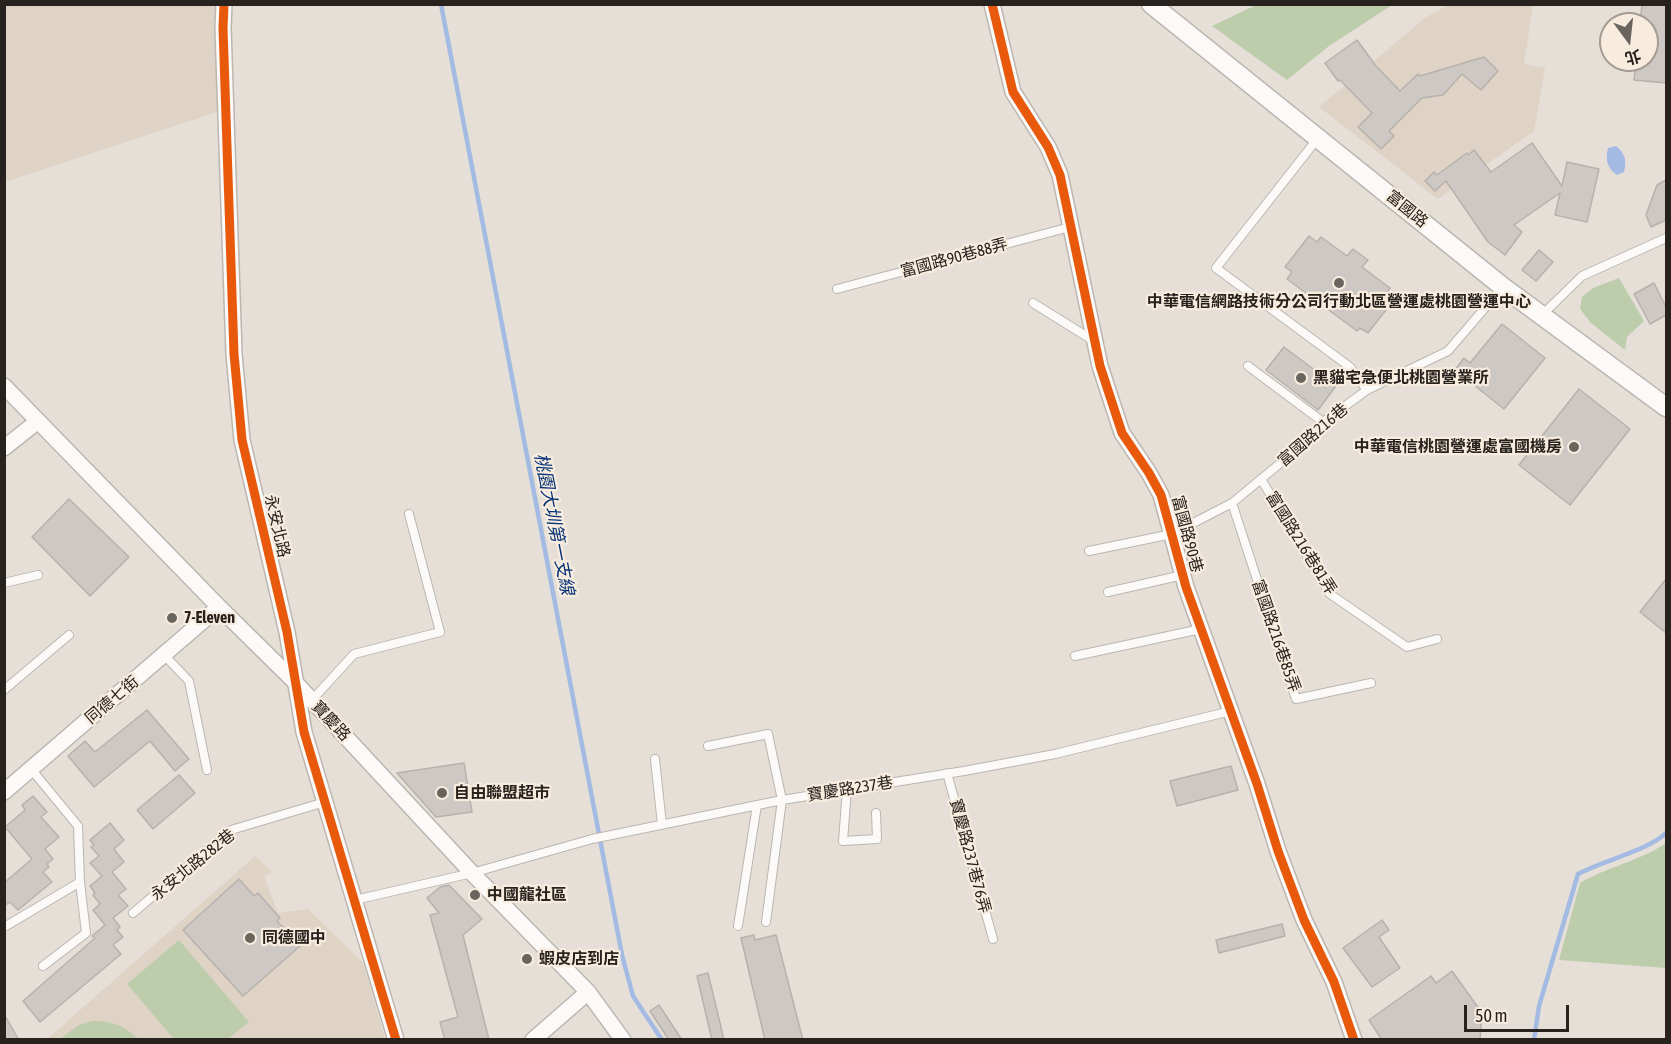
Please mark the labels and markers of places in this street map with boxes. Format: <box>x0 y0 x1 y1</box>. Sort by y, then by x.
marker: 中華電信網路技術分公司行動北區營運處桃園營運中心 <box>1332 276 1346 290</box>
place label: 中華電信網路技術分公司行動北區營運處桃園營運中心 <box>1147 292 1531 312</box>
place label: 黑貓宅急便北桃園營業所 <box>1313 368 1489 388</box>
marker: 黑貓宅急便北桃園營業所 <box>1294 371 1308 385</box>
place label: 中華電信桃園營運處富國機房 <box>1354 437 1562 457</box>
marker: 中華電信桃園營運處富國機房 <box>1567 440 1581 454</box>
place label: 7-Eleven <box>184 608 235 628</box>
marker: 7-Eleven <box>165 611 179 625</box>
place label: 自由聯盟超市 <box>454 783 550 803</box>
marker: 自由聯盟超市 <box>435 786 449 800</box>
place label: 中國龍社區 <box>487 885 567 905</box>
marker: 中國龍社區 <box>468 888 482 902</box>
place label: 同德國中 <box>262 928 326 948</box>
marker: 同德國中 <box>243 931 257 945</box>
place label: 蝦皮店到店 <box>539 949 619 969</box>
marker: 蝦皮店到店 <box>520 952 534 966</box>

